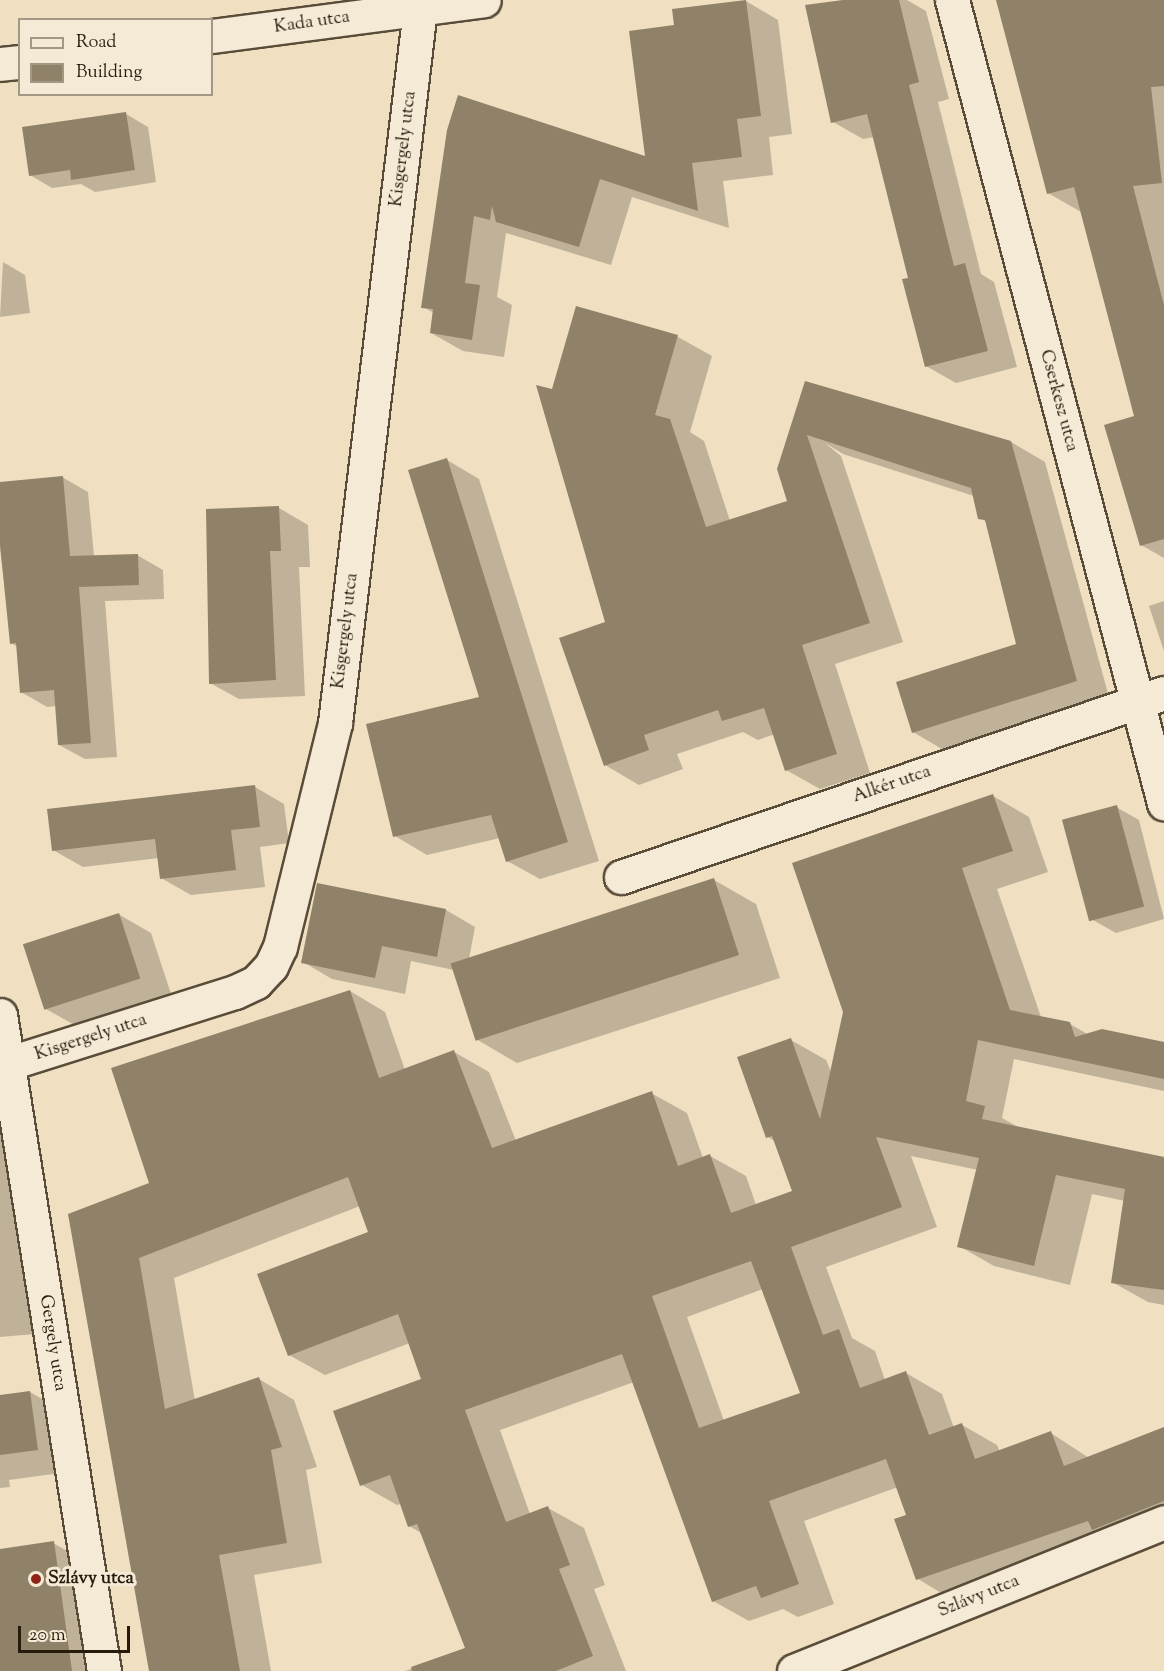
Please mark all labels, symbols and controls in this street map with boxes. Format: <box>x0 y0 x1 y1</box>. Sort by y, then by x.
street label: Kada utca <box>273 7 351 39</box>
legend <box>18 18 213 96</box>
text: Road <box>76 30 116 56</box>
text: Building <box>76 60 142 86</box>
street label: Kisgergely utca <box>386 90 422 208</box>
street label: Cserkesz utca <box>1034 348 1082 454</box>
street label: Kisgergely utca <box>328 572 364 690</box>
street label: Alkér utca <box>850 762 934 808</box>
street label: Kisgergely utca <box>32 1010 150 1066</box>
street label: Gergely utca <box>34 1293 70 1393</box>
place label: Szlávy utca <box>48 1568 134 1590</box>
street label: Szlávy utca <box>935 1571 1023 1623</box>
marker: Szlávy utca <box>29 1572 43 1586</box>
scale bar <box>21 1614 134 1652</box>
text: 20 m <box>29 1623 66 1649</box>

